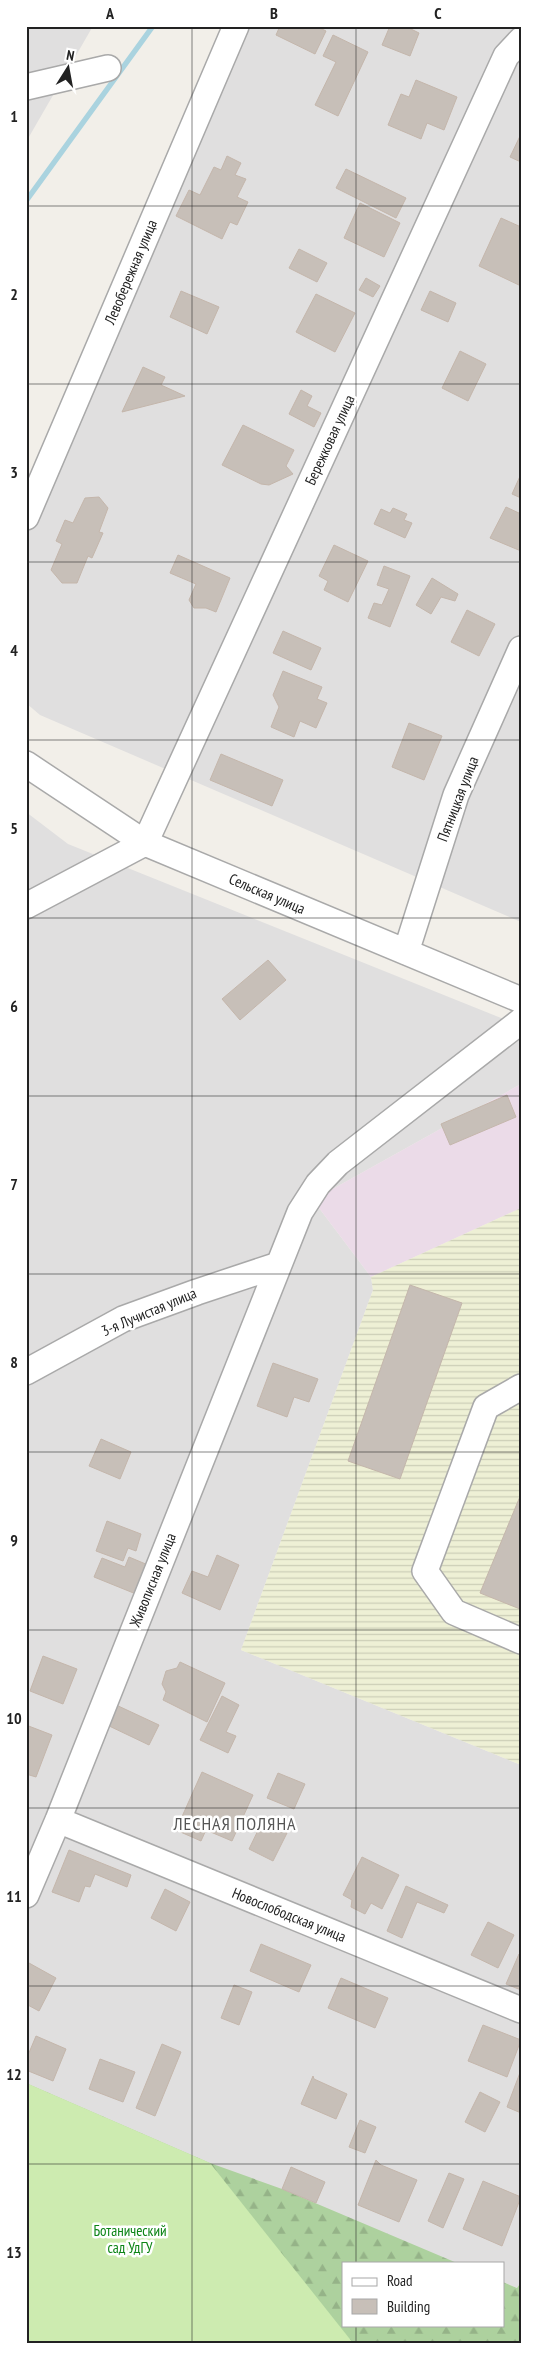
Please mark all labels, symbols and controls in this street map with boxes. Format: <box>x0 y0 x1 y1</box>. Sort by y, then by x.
text: A <box>105 3 115 23</box>
text: B <box>270 3 278 23</box>
text: C <box>434 3 442 23</box>
north arrow <box>42 42 92 92</box>
text: N <box>65 46 76 65</box>
text: 1 <box>10 106 18 126</box>
street label: Левобережная улица <box>100 217 161 328</box>
text: 2 <box>10 284 18 304</box>
street label: Бережковая улица <box>300 392 359 488</box>
text: 3 <box>10 462 18 482</box>
text: 4 <box>10 640 18 660</box>
street label: Пятницкая улица <box>433 754 482 844</box>
text: 5 <box>10 818 18 838</box>
street label: Сельская улица <box>226 869 308 918</box>
text: 6 <box>10 996 18 1016</box>
text: 7 <box>10 1174 18 1194</box>
street label: 3-я Лучистая улица <box>98 1283 199 1340</box>
text: 8 <box>10 1352 18 1372</box>
text: 9 <box>10 1530 18 1550</box>
street label: Живописная улица <box>125 1530 180 1630</box>
text: 10 <box>6 1708 22 1728</box>
district label: ЛЕСНАЯ ПОЛЯНА <box>172 1812 297 1835</box>
street label: Новослободская улица <box>229 1883 349 1946</box>
text: 11 <box>6 1886 22 1906</box>
text: 12 <box>6 2064 22 2084</box>
park label: Ботанический сад УдГУ <box>93 2221 167 2257</box>
text: 13 <box>6 2242 22 2262</box>
legend <box>342 2262 504 2326</box>
text: Road <box>387 2271 413 2290</box>
text: Building <box>387 2297 430 2316</box>

